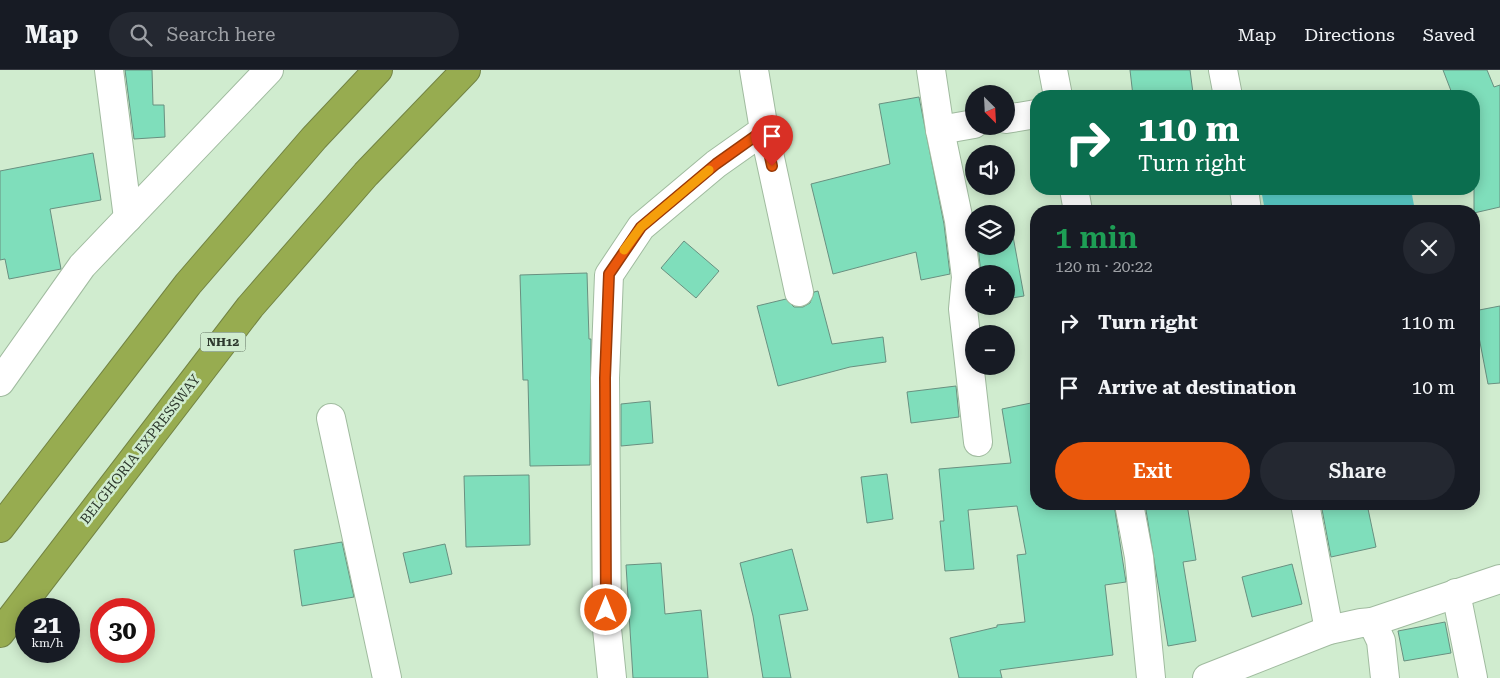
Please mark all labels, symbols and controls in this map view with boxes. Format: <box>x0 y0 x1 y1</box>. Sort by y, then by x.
search box <box>109 12 459 57</box>
text: Map <box>25 21 79 49</box>
icon: search <box>127 21 155 49</box>
text: Search here <box>167 23 275 46</box>
text: Map <box>1238 24 1276 45</box>
text: Directions <box>1304 24 1395 45</box>
text: Saved <box>1423 24 1475 45</box>
north arrow <box>965 85 1015 135</box>
map controls <box>965 85 1015 375</box>
text: 110 m <box>1138 109 1239 150</box>
icon: right <box>1055 110 1120 175</box>
pin <box>751 115 793 166</box>
icon: arrive <box>758 122 786 150</box>
button: sound <box>965 145 1015 195</box>
text: Turn right <box>1138 151 1246 176</box>
button: layers <box>965 205 1015 255</box>
text: 1 min <box>1055 220 1138 255</box>
button: close <box>1403 222 1455 274</box>
text: 120 m · 20:22 <box>1055 257 1153 276</box>
button: + <box>965 265 1015 315</box>
icon: right <box>1055 309 1083 337</box>
text: Turn right <box>1098 311 1198 334</box>
text: 110 m <box>1401 311 1455 334</box>
button: − <box>965 325 1015 375</box>
road number: NH12 <box>200 332 246 352</box>
street label: BELGHORIA EXPRESSWAY <box>77 371 204 527</box>
icon: arrive <box>1055 374 1083 402</box>
text: Arrive at destination <box>1098 376 1296 399</box>
text: 10 m <box>1412 376 1455 399</box>
button: Exit <box>1055 442 1250 500</box>
button: Share <box>1260 442 1455 500</box>
position arrow <box>579 583 631 635</box>
speed limit sign: 30 <box>90 598 155 663</box>
text: 21 <box>33 610 62 639</box>
text: km/h <box>31 636 64 650</box>

